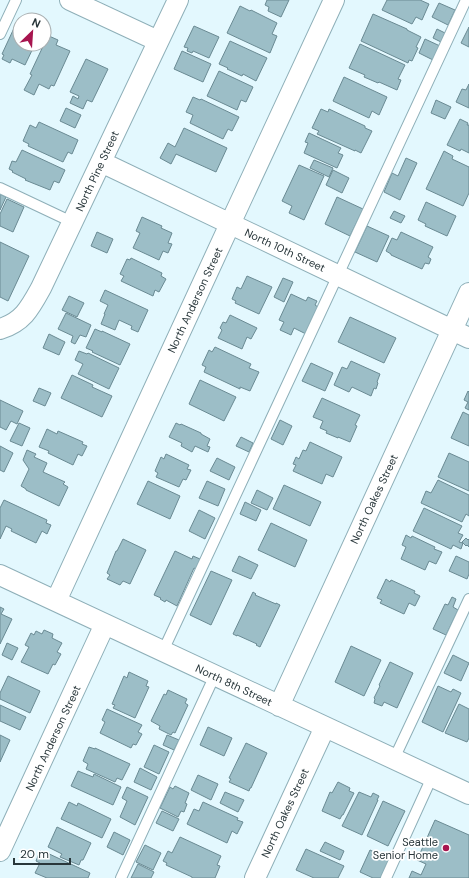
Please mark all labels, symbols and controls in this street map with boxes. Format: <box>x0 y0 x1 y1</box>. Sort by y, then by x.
north arrow <box>12 12 52 52</box>
text: N <box>30 15 43 31</box>
street label: North Pine Street <box>72 128 122 214</box>
street label: North 10th Street <box>242 225 328 275</box>
street label: North Anderson Street <box>164 245 226 355</box>
street label: North Oakes Street <box>347 452 401 546</box>
street label: North 8th Street <box>193 661 275 709</box>
street label: North Anderson Street <box>22 683 84 793</box>
street label: North Oakes Street <box>258 766 312 860</box>
place label: Seattle Senior Home <box>373 835 438 862</box>
scale bar <box>14 840 70 866</box>
marker: Seattle Senior Home <box>441 843 451 853</box>
text: 20 m <box>20 846 49 862</box>

